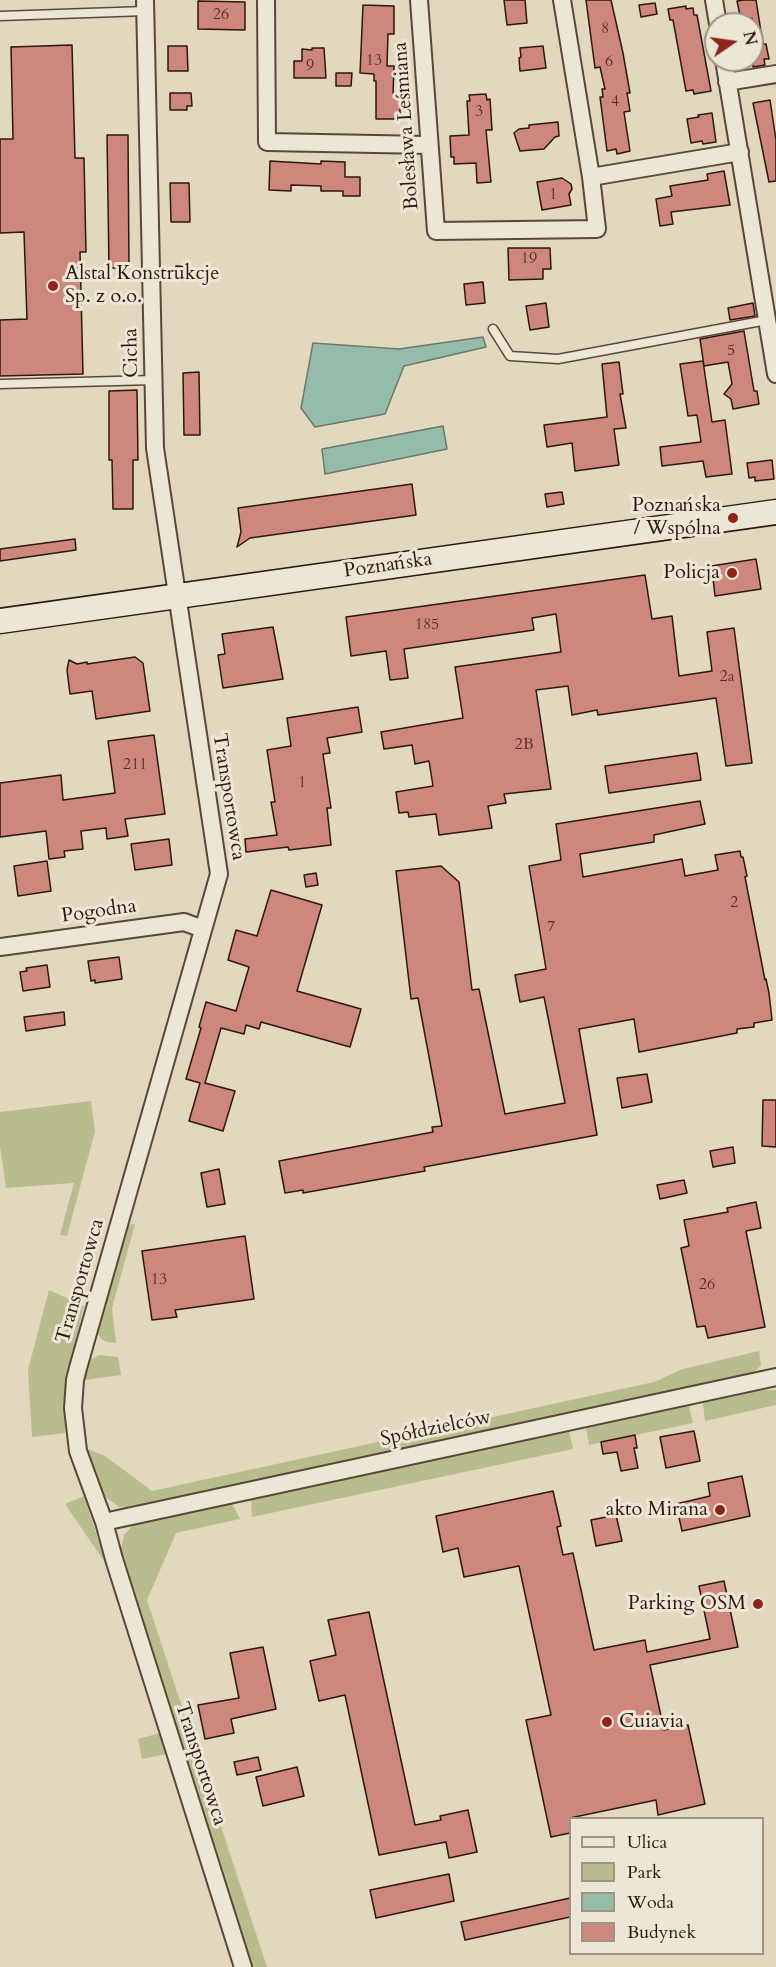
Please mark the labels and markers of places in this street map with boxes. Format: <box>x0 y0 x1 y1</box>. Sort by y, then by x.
place label: Alstal Konstrukcje Sp. z o.o. <box>65 262 219 309</box>
marker: Alstal Konstrukcje Sp. z o.o. <box>46 279 60 293</box>
place label: Poznańska / Wspólna <box>632 494 721 541</box>
marker: Poznańska / Wspólna <box>726 511 740 525</box>
place label: Policja <box>663 561 720 585</box>
marker: Policja <box>725 566 739 580</box>
place label: akto Mirana <box>606 1498 708 1522</box>
marker: akto Mirana <box>713 1503 727 1517</box>
place label: Parking OSM <box>628 1592 746 1616</box>
marker: Parking OSM <box>751 1597 765 1611</box>
place label: Cuiavia <box>619 1710 684 1734</box>
marker: Cuiavia <box>600 1715 614 1729</box>

